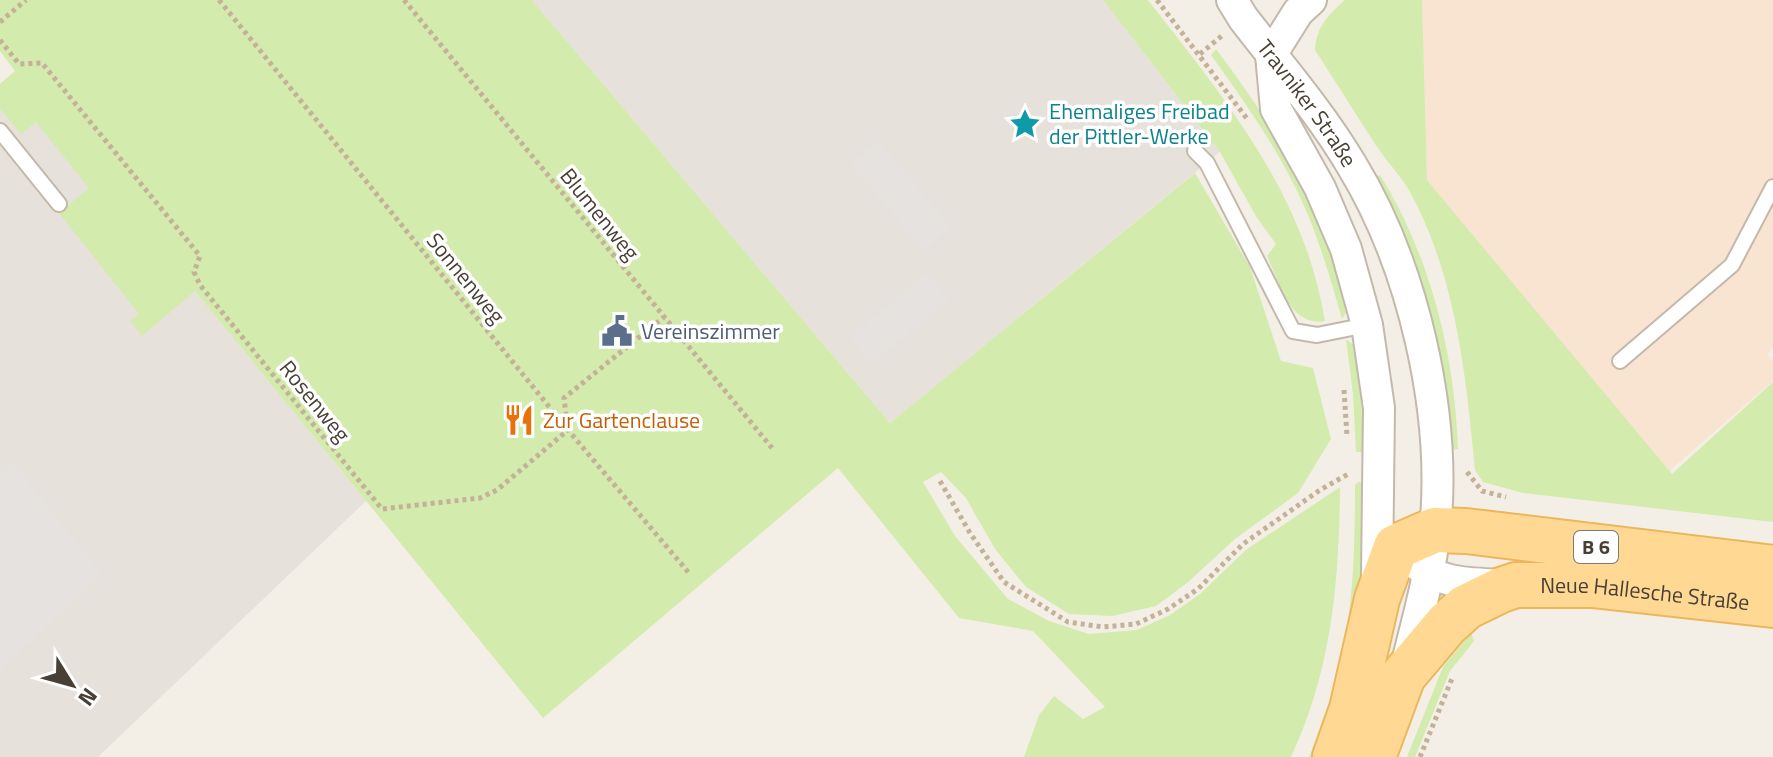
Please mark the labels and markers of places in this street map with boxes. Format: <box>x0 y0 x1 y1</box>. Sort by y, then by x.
place label: Ehemaliges Freibad der Pittler-Werke <box>1049 94 1230 153</box>
place icon: Ehemaliges Freibad der Pittler-Werke <box>1008 107 1042 141</box>
public building icon: Vereinszimmer <box>600 314 634 348</box>
place label: Vereinszimmer <box>641 314 780 348</box>
restaurant icon: Zur Gartenclause <box>502 403 536 437</box>
place label: Zur Gartenclause <box>543 403 700 437</box>

